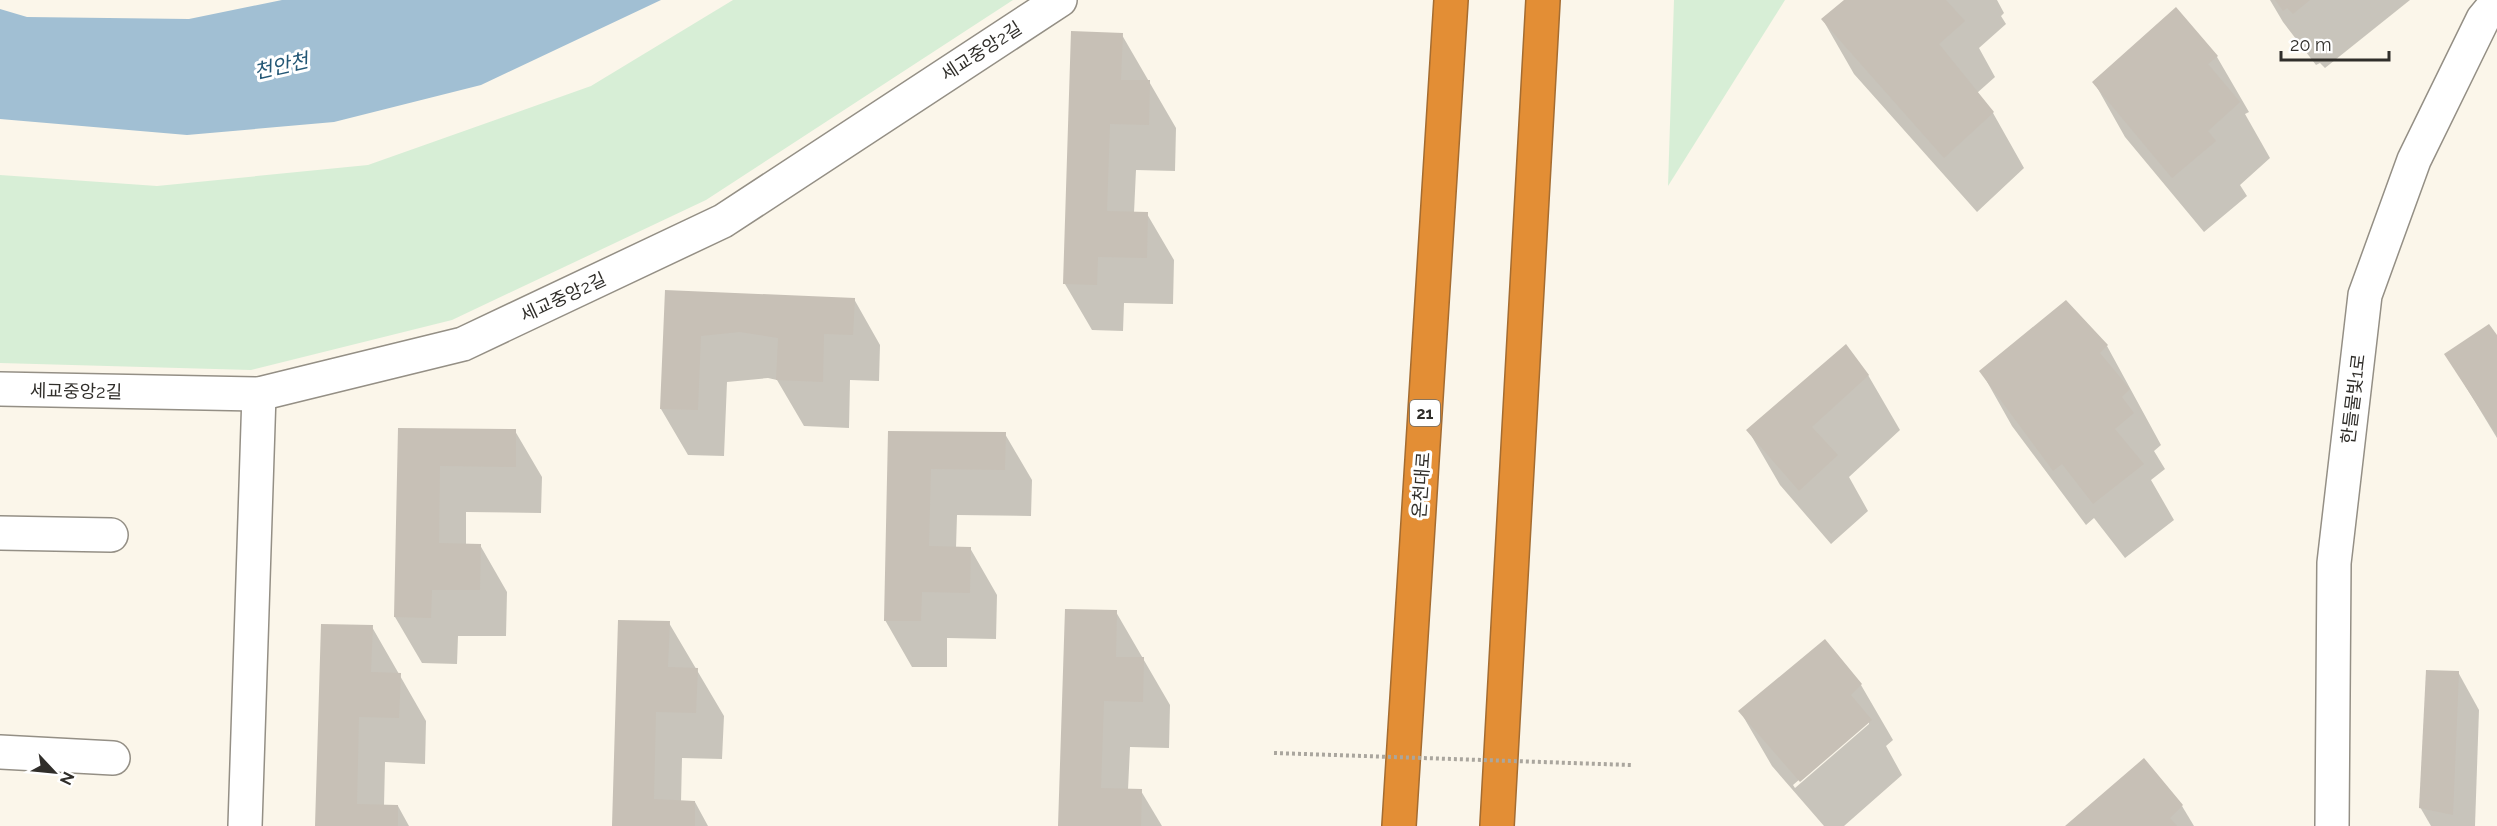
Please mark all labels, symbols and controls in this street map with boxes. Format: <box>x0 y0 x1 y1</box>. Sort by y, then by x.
street label: 세교중앙2길 <box>937 17 1025 85</box>
scale bar <box>2281 24 2389 62</box>
text: 20 m <box>2290 34 2332 55</box>
water label: 천안천 <box>251 48 313 84</box>
street label: 세교중앙2길 <box>517 268 609 326</box>
street label: 한들물빛1로 <box>2337 353 2369 445</box>
street label: 세교중앙2길 <box>30 380 122 402</box>
road number: 21 <box>1410 400 1440 426</box>
street label: 온천대로 <box>1408 451 1434 519</box>
north arrow <box>24 742 84 802</box>
text: N <box>56 769 78 788</box>

